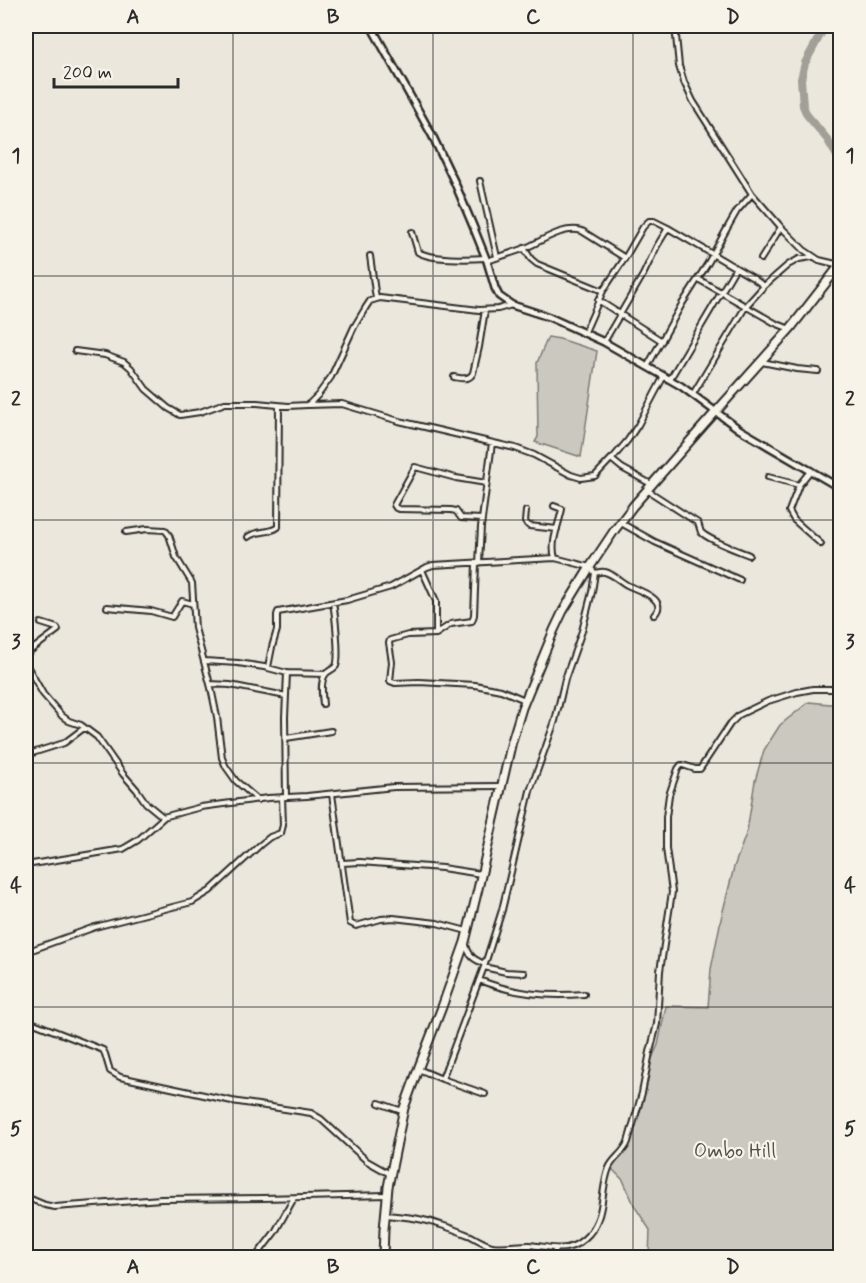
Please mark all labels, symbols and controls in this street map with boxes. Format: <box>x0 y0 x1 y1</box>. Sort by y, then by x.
text: A <box>126 4 140 31</box>
text: B <box>327 4 340 31</box>
text: C <box>526 4 541 31</box>
text: D <box>726 4 740 31</box>
scale bar <box>54 51 178 89</box>
text: 200 m <box>63 61 112 85</box>
text: 1 <box>12 143 20 170</box>
text: 1 <box>846 143 854 170</box>
text: 2 <box>11 386 21 413</box>
text: 2 <box>845 386 855 413</box>
text: 3 <box>11 629 21 656</box>
text: 3 <box>845 629 855 656</box>
text: 4 <box>10 873 22 900</box>
text: 4 <box>844 873 856 900</box>
text: 5 <box>10 1116 22 1143</box>
text: 5 <box>844 1116 856 1143</box>
park label: Ombo Hill <box>694 1138 776 1165</box>
text: A <box>126 1254 140 1281</box>
text: B <box>327 1254 340 1281</box>
text: C <box>526 1254 541 1281</box>
text: D <box>726 1254 740 1281</box>

